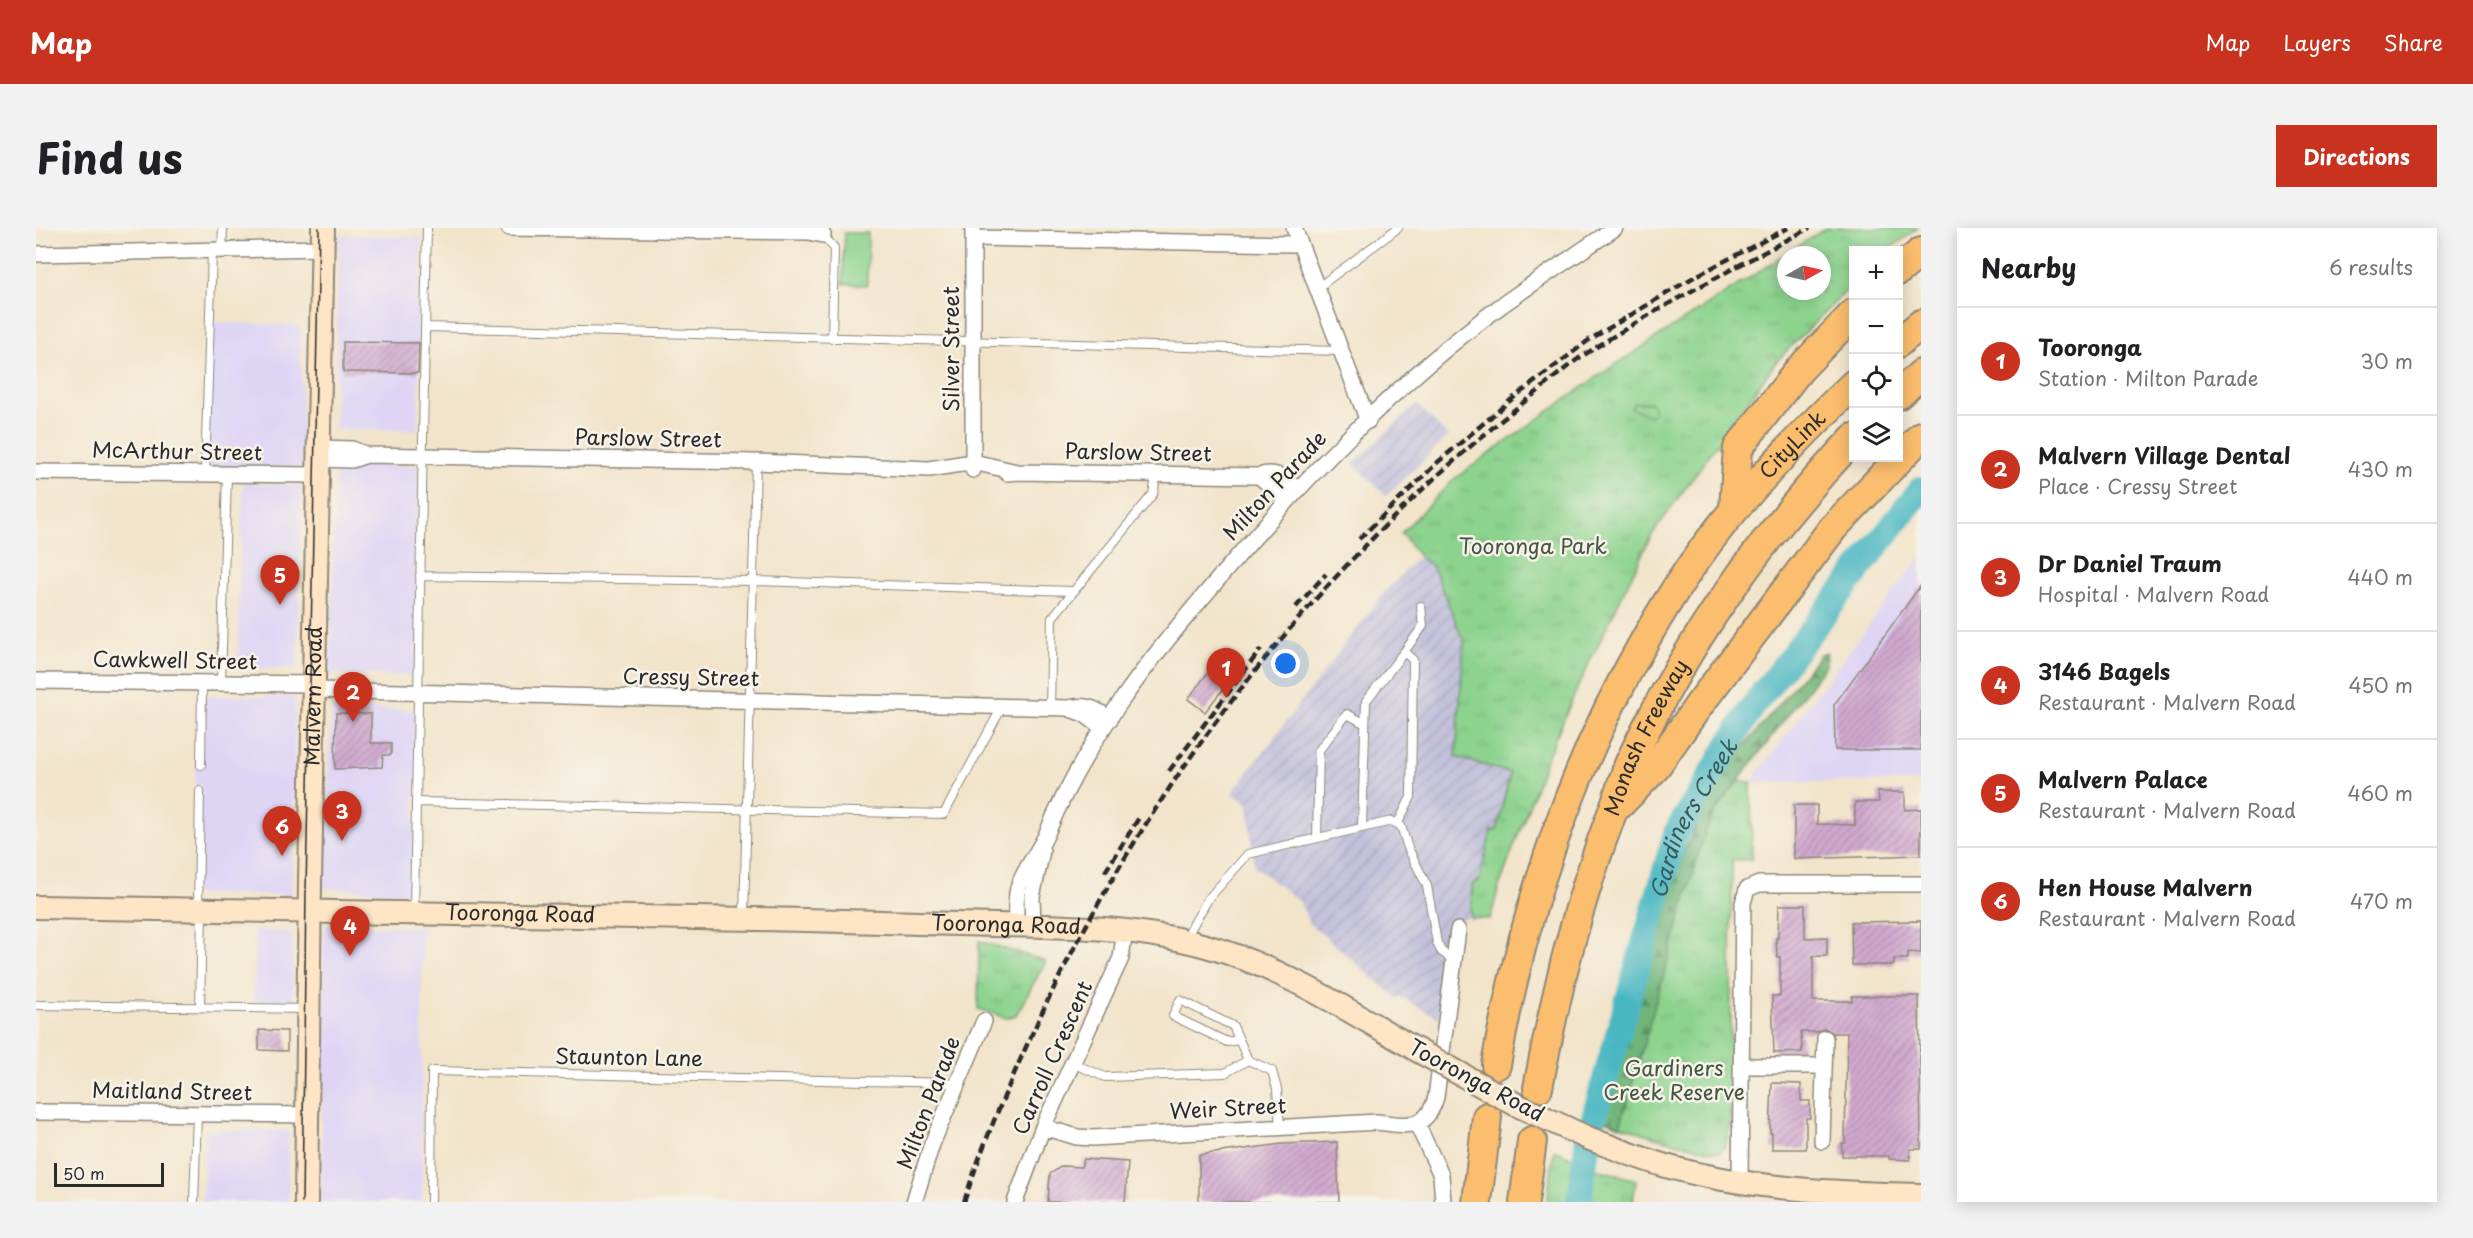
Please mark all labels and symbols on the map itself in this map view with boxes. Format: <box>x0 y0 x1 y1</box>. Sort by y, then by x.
north arrow <box>1777 246 1831 300</box>
street label: Silver Street <box>934 286 966 412</box>
street label: CityLink <box>1750 402 1833 486</box>
street label: Parslow Street <box>574 420 722 454</box>
street label: Milton Parade <box>1214 423 1333 547</box>
street label: McArthur Street <box>92 433 263 467</box>
street label: Parslow Street <box>1064 434 1212 468</box>
park label: Tooronga Park <box>1459 529 1607 561</box>
pin: 5 <box>260 556 300 605</box>
street label: Malvern Road <box>294 626 329 766</box>
street label: Cawkwell Street <box>92 642 258 676</box>
pin: 1 <box>1206 648 1246 698</box>
your location <box>1271 649 1300 678</box>
street label: Monash Freeway <box>1595 652 1695 820</box>
street label: Cressy Street <box>622 659 760 693</box>
pin: 2 <box>334 672 372 722</box>
water label: Gardiners Creek <box>1640 731 1745 902</box>
pin: 3 <box>322 792 362 841</box>
pin: 6 <box>262 806 302 856</box>
street label: Tooronga Road <box>445 895 595 930</box>
street label: Tooronga Road <box>931 905 1082 941</box>
pin: 4 <box>330 906 370 956</box>
street label: Carroll Crescent <box>1003 975 1099 1139</box>
street label: Tooronga Road <box>1403 1030 1551 1129</box>
street label: Milton Parade <box>887 1031 967 1173</box>
street label: Staunton Lane <box>555 1039 703 1073</box>
park label: Gardiners Creek Reserve <box>1603 1051 1745 1107</box>
street label: Maitland Street <box>92 1073 252 1107</box>
street label: Weir Street <box>1169 1088 1287 1126</box>
scale bar <box>54 1160 164 1188</box>

